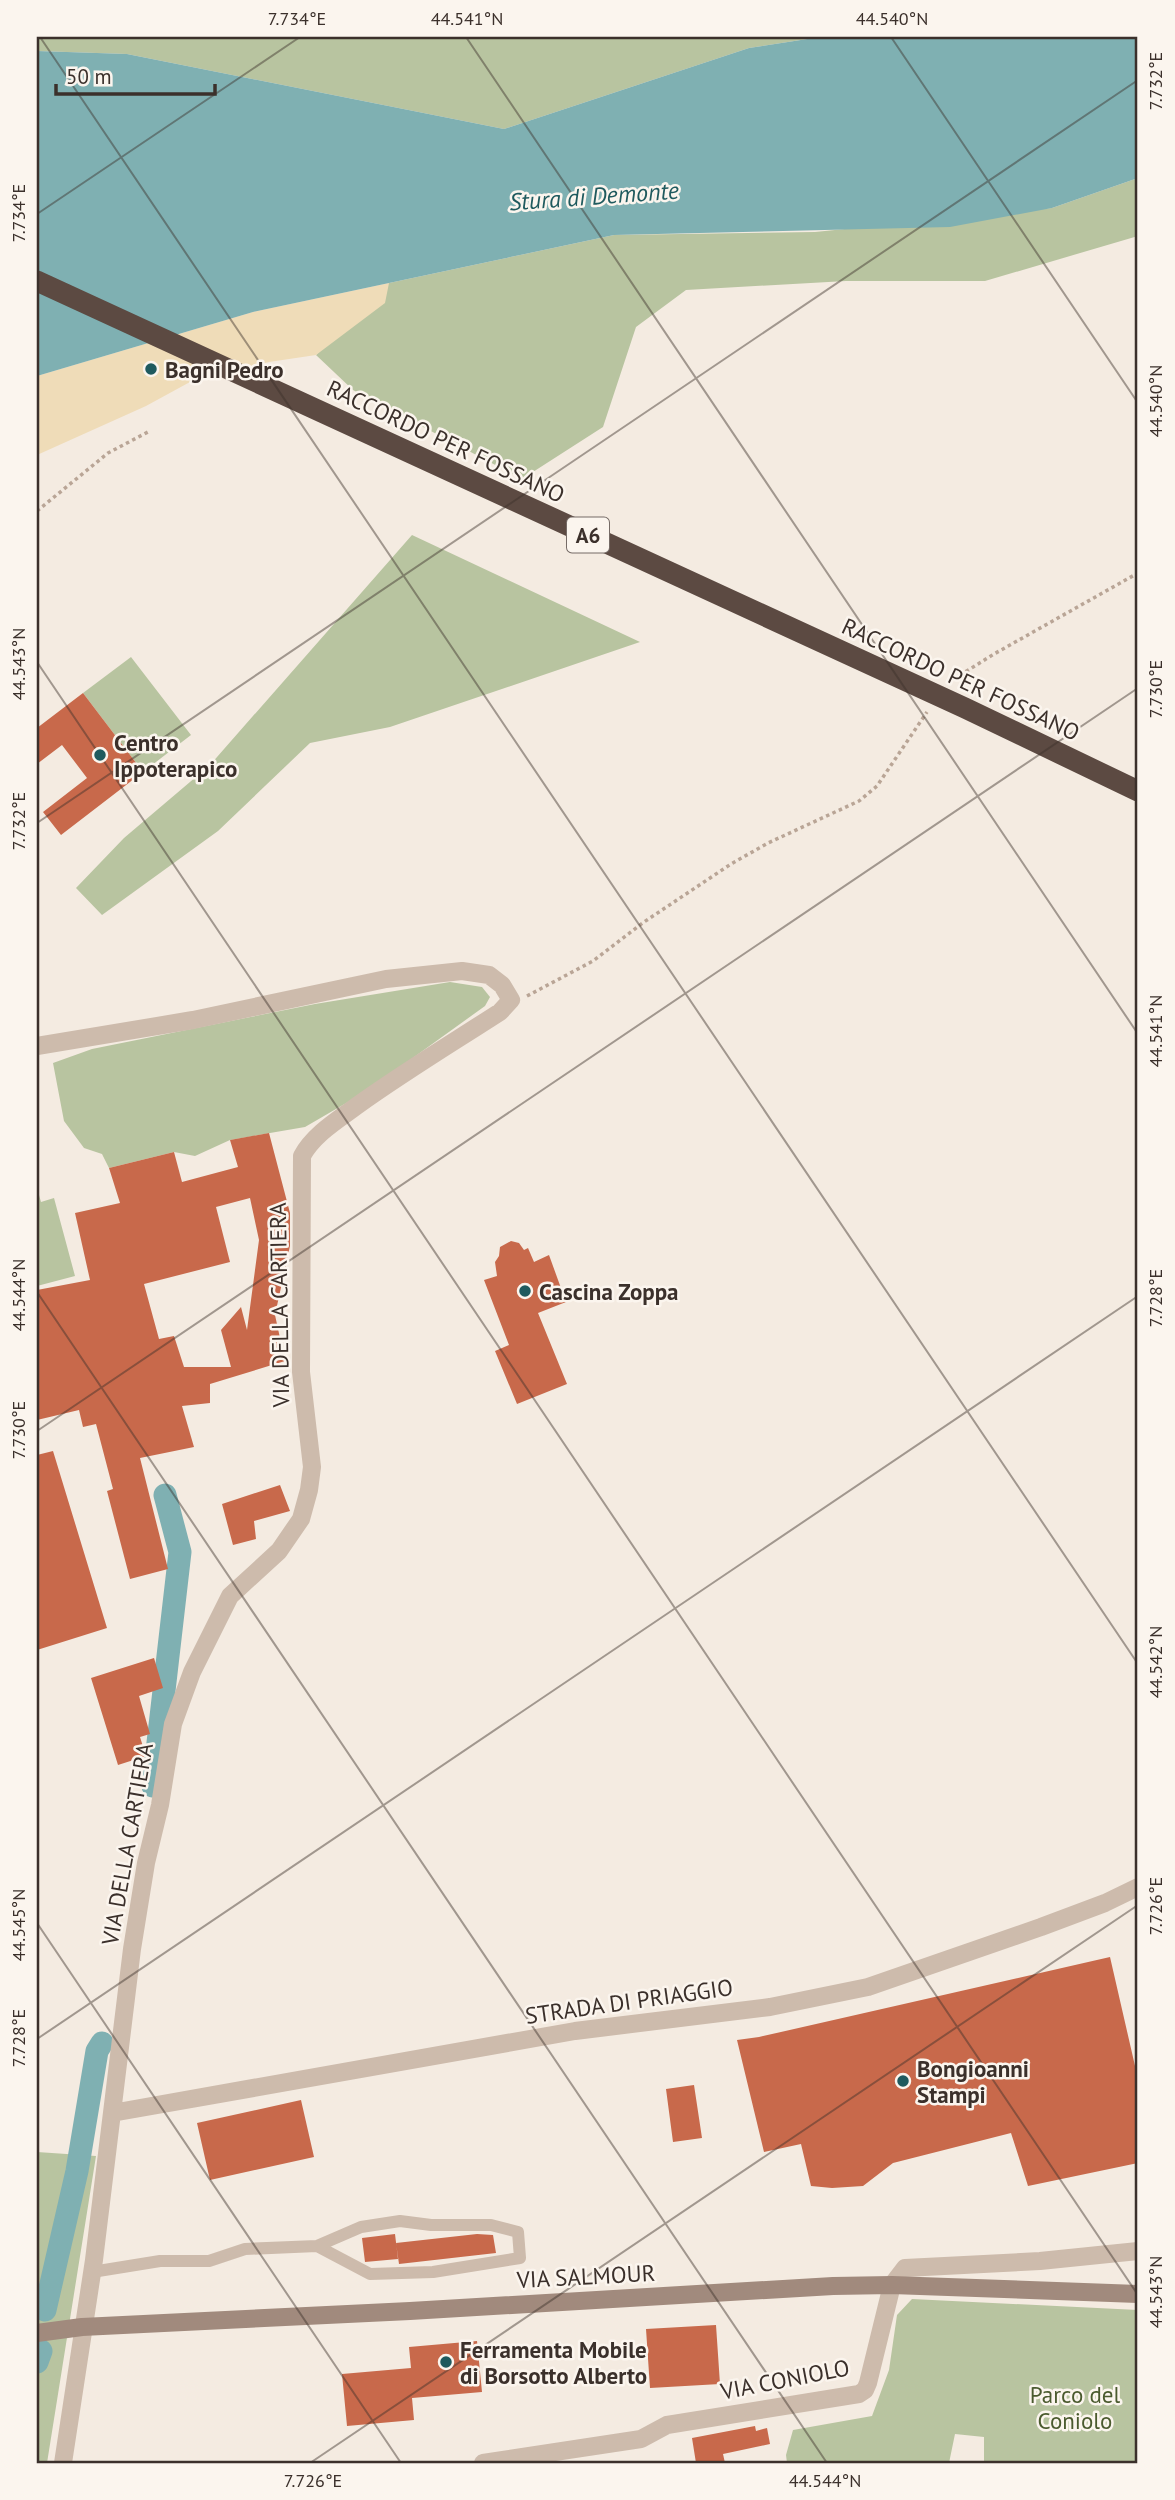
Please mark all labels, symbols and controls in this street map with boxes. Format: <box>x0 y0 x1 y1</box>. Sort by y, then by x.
text: 7.734°E <box>268 7 326 30</box>
text: 44.541°N <box>431 7 503 30</box>
text: 44.540°N <box>856 7 928 30</box>
scale bar <box>56 52 215 96</box>
text: 7.732°E <box>1144 52 1167 110</box>
text: 50 m <box>66 63 112 90</box>
water label: Stura di Demonte <box>508 175 680 217</box>
text: 7.734°E <box>7 184 30 242</box>
place label: Bagni Pedro <box>165 355 284 384</box>
marker: Bagni Pedro <box>143 361 159 377</box>
text: 44.540°N <box>1144 365 1167 437</box>
street label: RACCORDO PER FOSSANO <box>322 373 570 509</box>
road number: A6 <box>567 518 609 552</box>
street label: RACCORDO PER FOSSANO <box>837 611 1085 747</box>
text: 44.543°N <box>7 628 30 700</box>
text: 7.730°E <box>1144 660 1167 718</box>
place label: Centro Ippoterapico <box>114 728 237 783</box>
marker: Centro Ippoterapico <box>92 747 108 763</box>
text: 7.732°E <box>7 792 30 850</box>
text: 44.541°N <box>1144 995 1167 1067</box>
street label: VIA DELLA CARTIERA <box>263 1202 295 1409</box>
text: 44.544°N <box>7 1259 30 1331</box>
text: 7.728°E <box>1144 1269 1167 1327</box>
place label: Cascina Zoppa <box>539 1277 679 1306</box>
marker: Cascina Zoppa <box>517 1283 533 1299</box>
text: 7.730°E <box>7 1401 30 1459</box>
text: 44.542°N <box>1144 1626 1167 1698</box>
street label: VIA DELLA CARTIERA <box>95 1740 159 1948</box>
text: 7.726°E <box>1144 1877 1167 1935</box>
text: 44.545°N <box>7 1889 30 1961</box>
street label: STRADA DI PRIAGGIO <box>523 1972 735 2030</box>
text: 7.728°E <box>7 2009 30 2067</box>
place label: Bongioanni Stampi <box>917 2054 1029 2109</box>
marker: Bongioanni Stampi <box>895 2073 911 2089</box>
text: 44.543°N <box>1144 2256 1167 2328</box>
street label: VIA SALMOUR <box>515 2258 656 2294</box>
place label: Ferramenta Mobile di Borsotto Alberto <box>460 2335 647 2390</box>
street label: VIA CONIOLO <box>717 2352 852 2406</box>
marker: Ferramenta Mobile di Borsotto Alberto <box>438 2354 454 2370</box>
park label: Parco del Coniolo <box>1030 2380 1120 2435</box>
text: 7.726°E <box>284 2469 342 2492</box>
text: 44.544°N <box>789 2469 861 2492</box>

